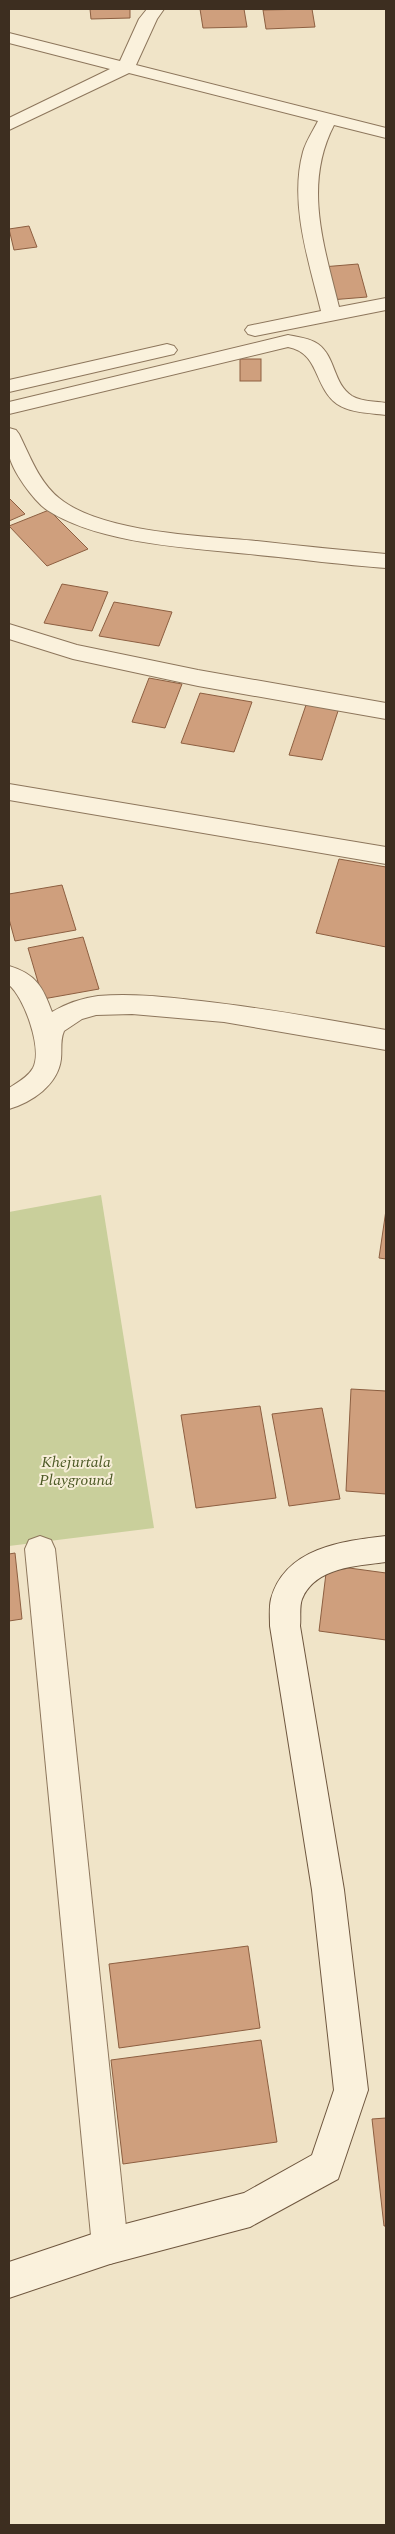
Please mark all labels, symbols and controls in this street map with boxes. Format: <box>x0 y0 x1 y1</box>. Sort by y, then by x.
park label: Khejurtala Playground <box>39 1450 113 1492</box>

